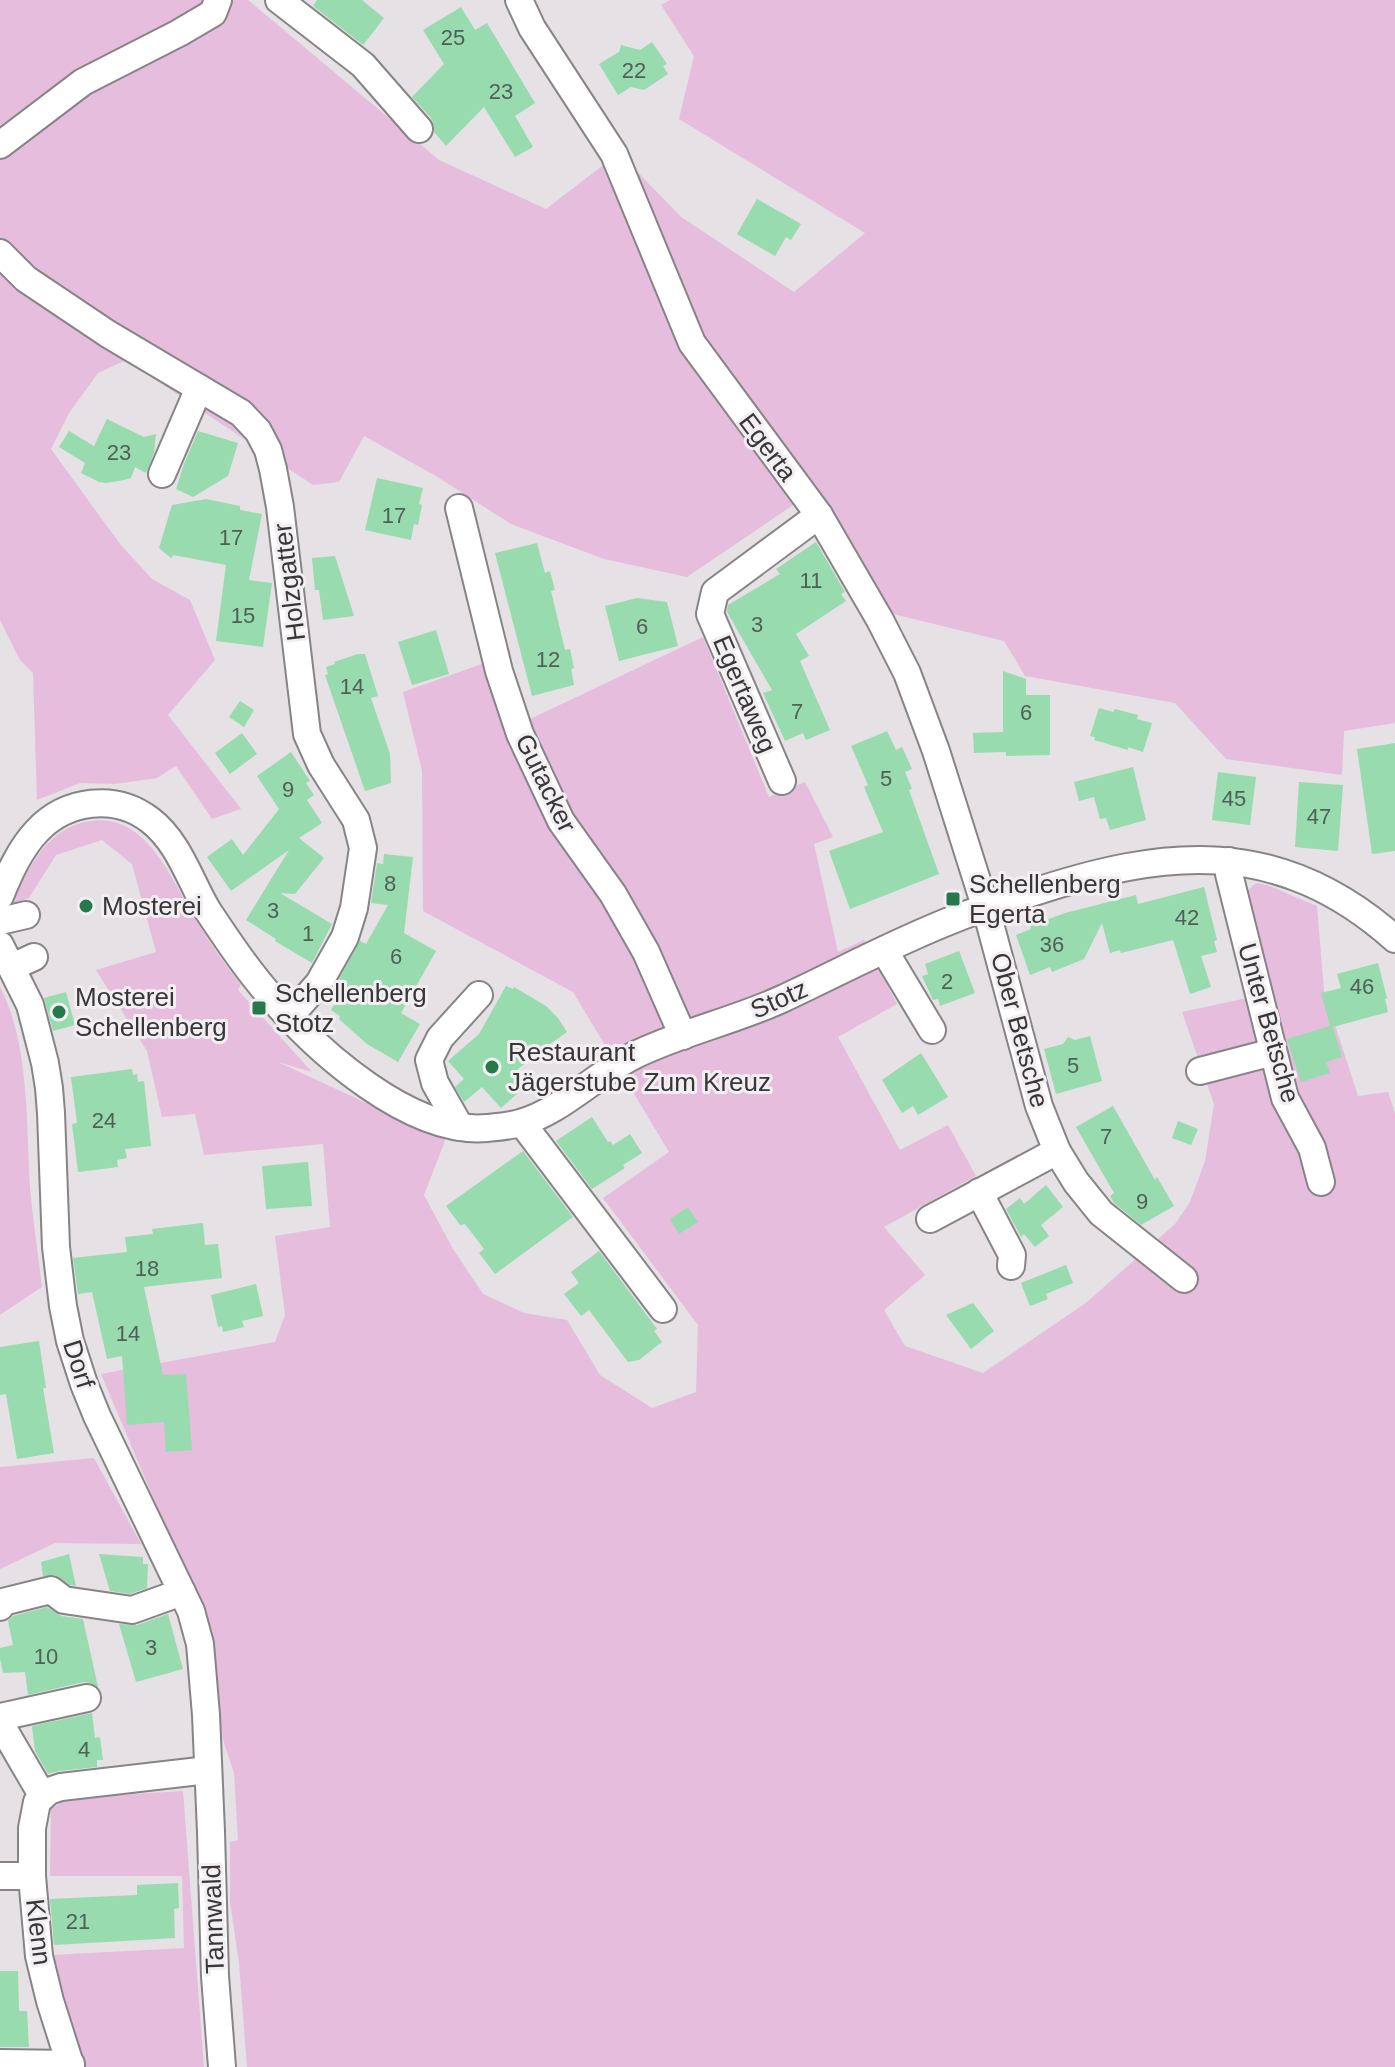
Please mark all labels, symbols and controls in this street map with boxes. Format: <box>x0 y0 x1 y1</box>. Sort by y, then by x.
house number: 25 <box>441 25 465 50</box>
house number: 22 <box>622 58 646 83</box>
house number: 23 <box>489 79 513 104</box>
street label: Egerta <box>733 407 803 487</box>
house number: 23 <box>107 440 131 465</box>
house number: 17 <box>382 503 406 528</box>
street label: Holzgatter <box>267 521 311 643</box>
house number: 17 <box>219 525 243 550</box>
house number: 11 <box>800 568 822 593</box>
house number: 15 <box>231 603 255 628</box>
house number: 3 <box>751 612 763 637</box>
house number: 6 <box>636 614 648 639</box>
street label: Egertaweg <box>707 631 783 757</box>
house number: 12 <box>536 647 560 672</box>
house number: 14 <box>340 674 364 699</box>
house number: 7 <box>791 699 803 724</box>
house number: 6 <box>1020 700 1032 725</box>
street label: Gutacker <box>509 729 583 837</box>
house number: 5 <box>880 766 892 791</box>
house number: 9 <box>282 777 294 802</box>
house number: 45 <box>1222 786 1246 811</box>
house number: 47 <box>1307 804 1331 829</box>
place label: Schellenberg Egerta <box>969 869 1121 929</box>
house number: 8 <box>384 871 396 896</box>
marker: Schellenberg Egerta <box>944 890 962 908</box>
place label: Mosterei <box>102 891 202 921</box>
marker: Mosterei <box>77 897 95 915</box>
house number: 3 <box>267 898 279 923</box>
house number: 42 <box>1175 905 1199 930</box>
house number: 1 <box>302 921 314 946</box>
house number: 36 <box>1040 932 1064 957</box>
street label: Unter Betsche <box>1232 940 1306 1106</box>
house number: 6 <box>390 944 402 969</box>
street label: Ober Betsche <box>985 949 1055 1111</box>
house number: 2 <box>941 969 953 994</box>
street label: Stotz <box>746 973 812 1025</box>
house number: 46 <box>1350 974 1374 999</box>
place label: Schellenberg Stotz <box>275 978 427 1038</box>
place label: Mosterei Schellenberg <box>75 982 227 1042</box>
marker: Schellenberg Stotz <box>250 999 268 1017</box>
marker: Mosterei Schellenberg <box>50 1003 68 1021</box>
place label: Restaurant Jägerstube Zum Kreuz <box>508 1037 771 1097</box>
house number: 5 <box>1067 1053 1079 1078</box>
marker: Restaurant Jägerstube Zum Kreuz <box>483 1058 501 1076</box>
house number: 24 <box>92 1108 116 1133</box>
house number: 7 <box>1100 1124 1112 1149</box>
house number: 9 <box>1136 1189 1148 1214</box>
house number: 18 <box>135 1256 159 1281</box>
house number: 14 <box>116 1321 140 1346</box>
street label: Dorf <box>57 1336 101 1393</box>
house number: 3 <box>145 1635 157 1660</box>
house number: 10 <box>34 1644 58 1669</box>
house number: 4 <box>78 1737 90 1762</box>
street label: Tannwald <box>196 1864 230 1974</box>
street label: Klenn <box>20 1897 58 1967</box>
house number: 21 <box>66 1909 90 1934</box>

